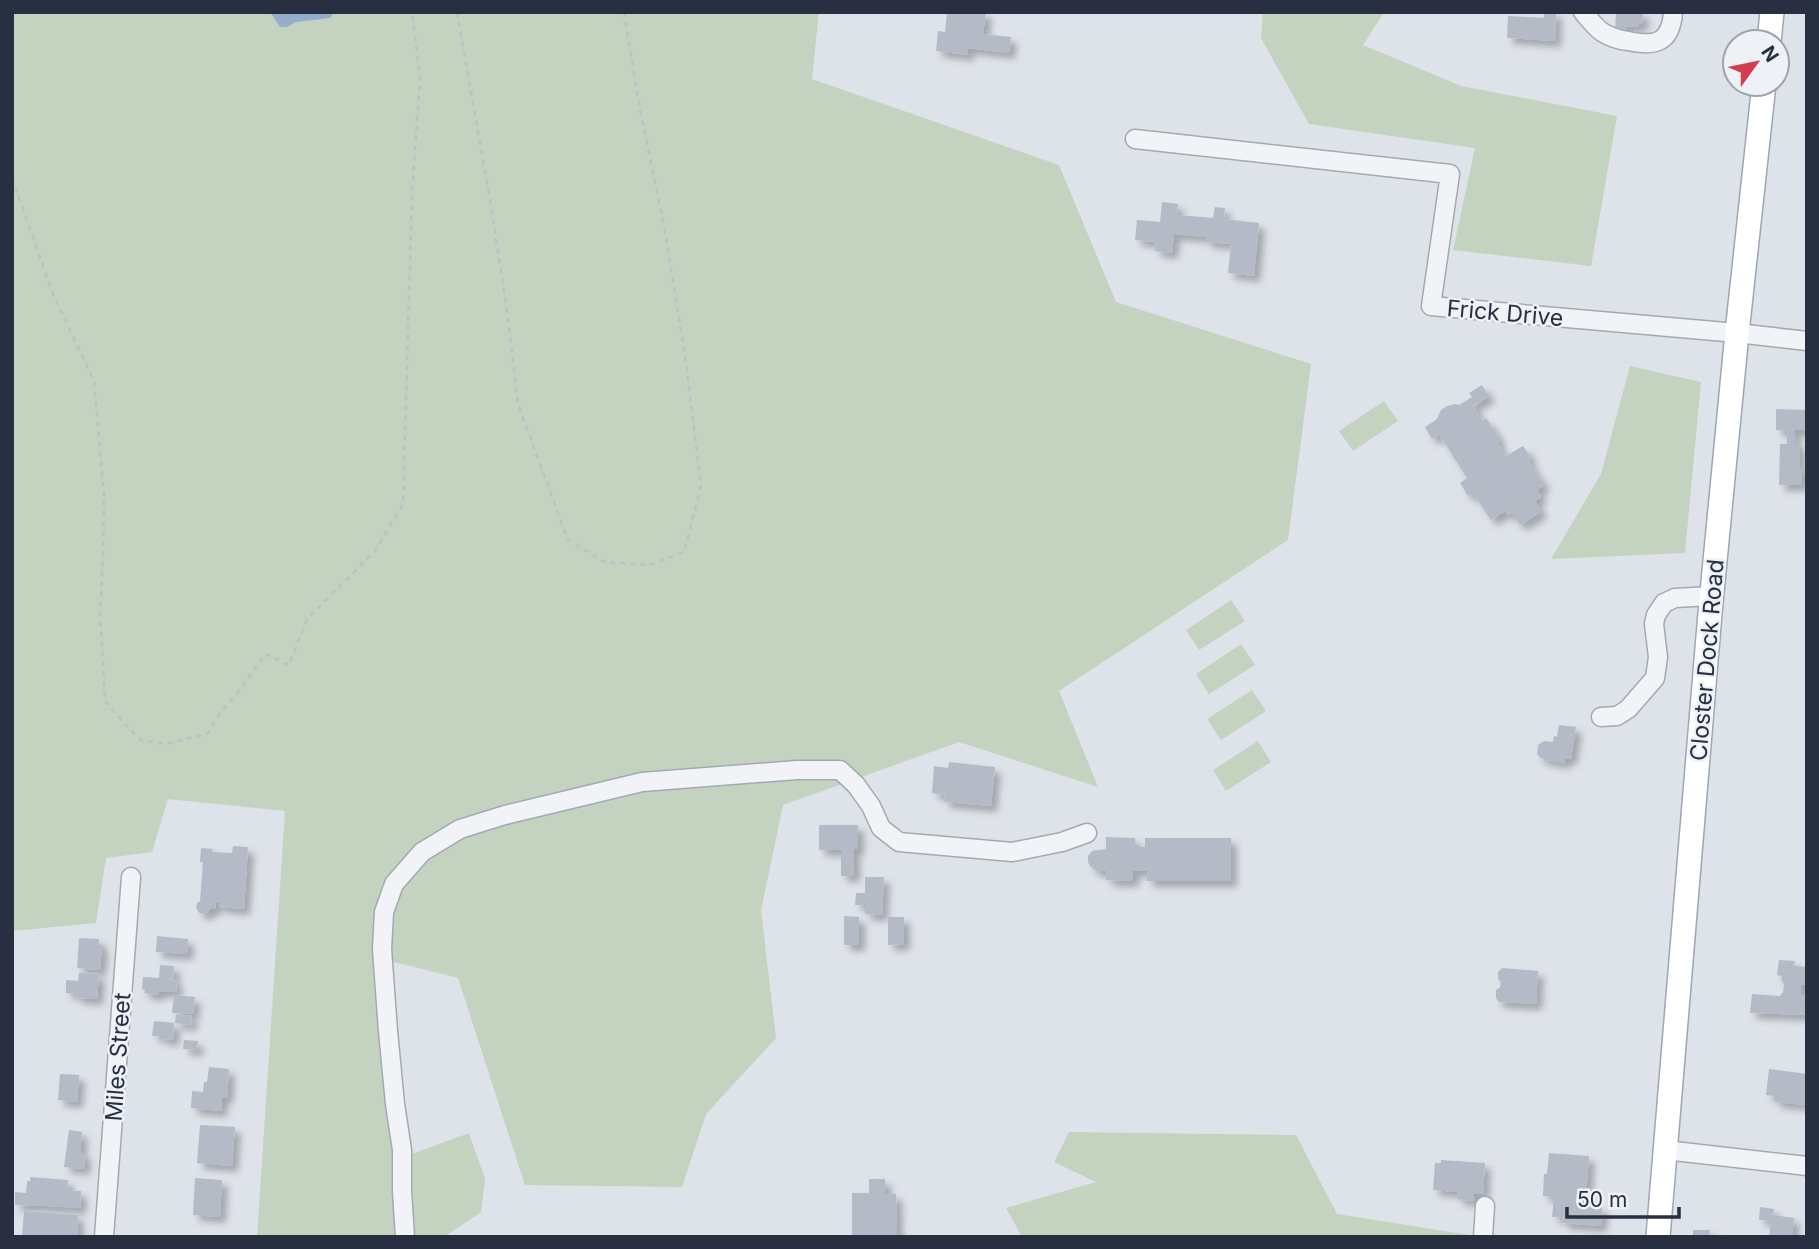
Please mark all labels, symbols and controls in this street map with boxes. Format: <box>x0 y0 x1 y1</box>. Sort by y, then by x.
north arrow <box>1721 28 1791 98</box>
text: N <box>1756 42 1783 66</box>
street label: Frick Drive <box>1446 294 1564 332</box>
street label: Closter Dock Road <box>1684 558 1730 762</box>
street label: Miles Street <box>100 991 136 1122</box>
scale bar <box>1567 1176 1679 1220</box>
text: 50 m <box>1577 1187 1627 1212</box>

